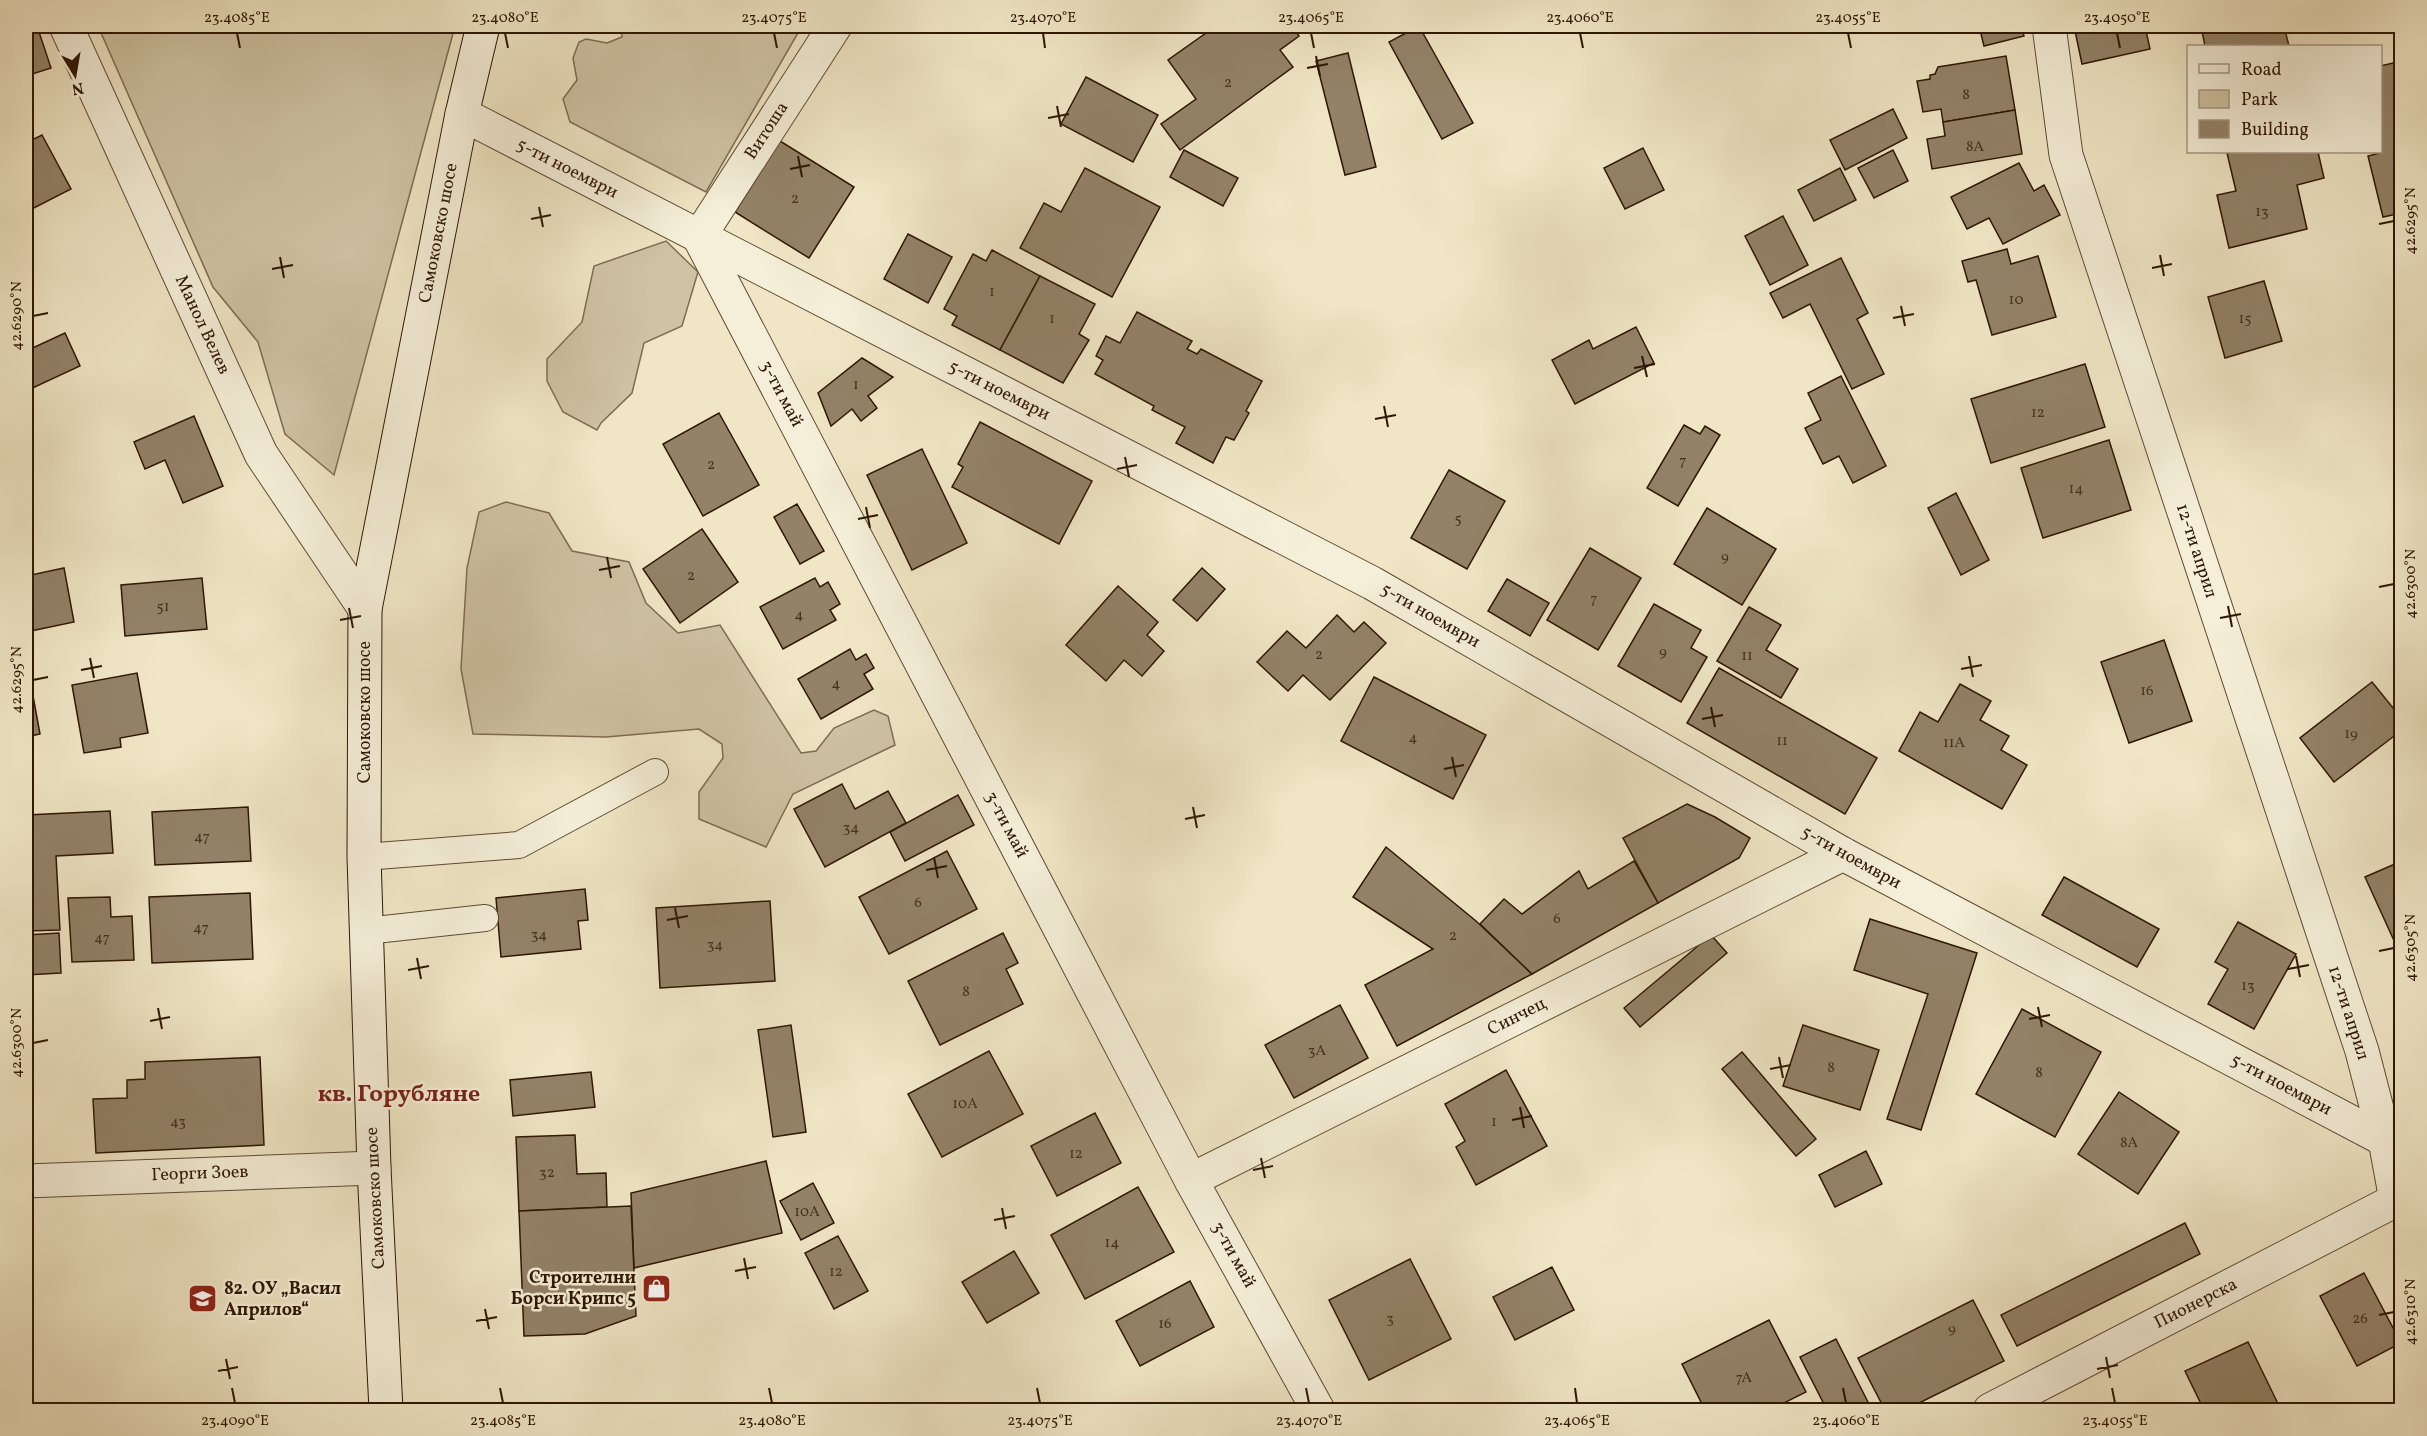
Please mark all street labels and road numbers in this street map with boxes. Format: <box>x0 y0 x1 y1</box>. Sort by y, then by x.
street label: Витоша <box>739 97 795 165</box>
street label: 5-ти ноември <box>512 133 622 205</box>
street label: Самоковско шосе <box>413 161 465 305</box>
street label: Манол Велев <box>168 271 236 379</box>
street label: 5-ти ноември <box>944 355 1054 427</box>
street label: 3-ти май <box>753 356 809 432</box>
street label: 12-ти април <box>2169 501 2223 602</box>
street label: 5-ти ноември <box>1376 577 1484 655</box>
street label: Самоковско шосе <box>353 641 378 783</box>
street label: 3-ти май <box>978 787 1034 863</box>
street label: 5-ти ноември <box>1796 820 1906 896</box>
street label: 12-ти април <box>2321 963 2375 1064</box>
street label: Синчец <box>1483 992 1551 1042</box>
street label: 5-ти ноември <box>2226 1048 2336 1122</box>
street label: Самоковско шосе <box>360 1126 392 1270</box>
street label: Георги Зоев <box>151 1160 249 1188</box>
street label: 3-ти май <box>1205 1217 1261 1293</box>
street label: Пионерска <box>2150 1272 2242 1336</box>

